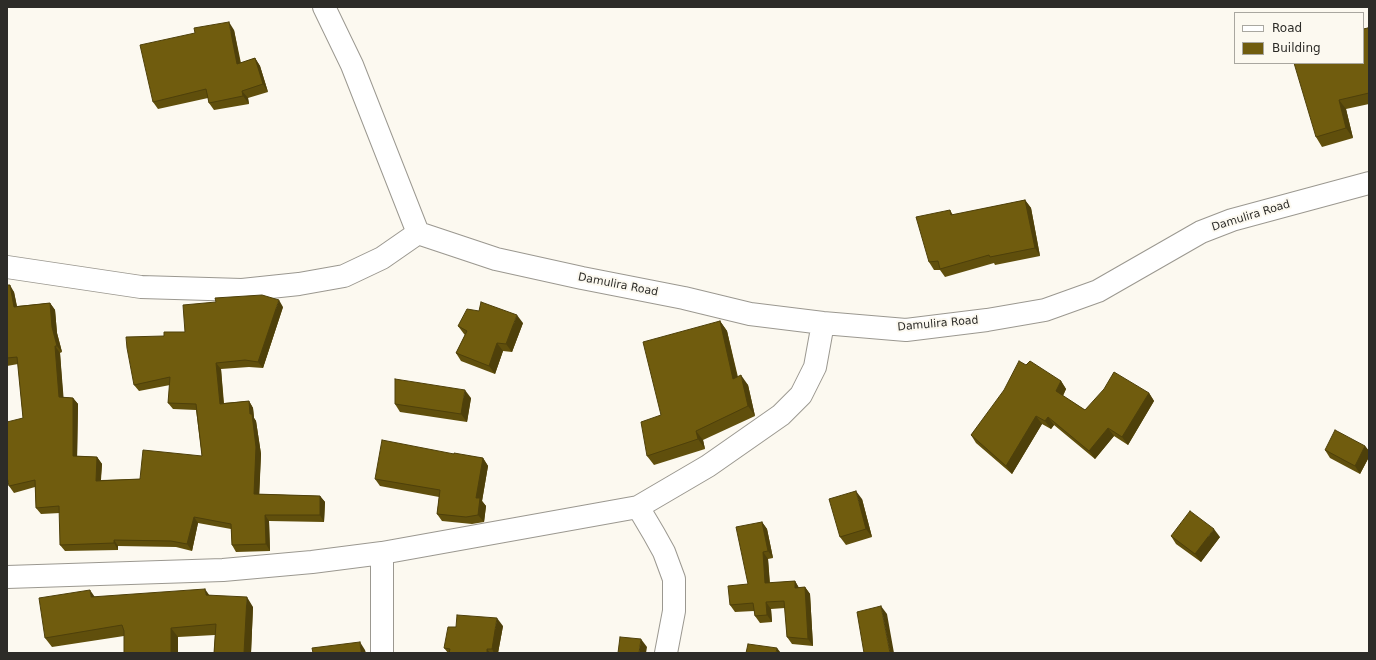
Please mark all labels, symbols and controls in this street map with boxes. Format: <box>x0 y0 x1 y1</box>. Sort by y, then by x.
legend <box>1234 12 1364 64</box>
text: Road <box>1272 21 1302 35</box>
text: Building <box>1272 41 1321 55</box>
street label: Damulira Road <box>1210 198 1292 234</box>
street label: Damulira Road <box>577 271 659 299</box>
street label: Damulira Road <box>897 314 979 334</box>

